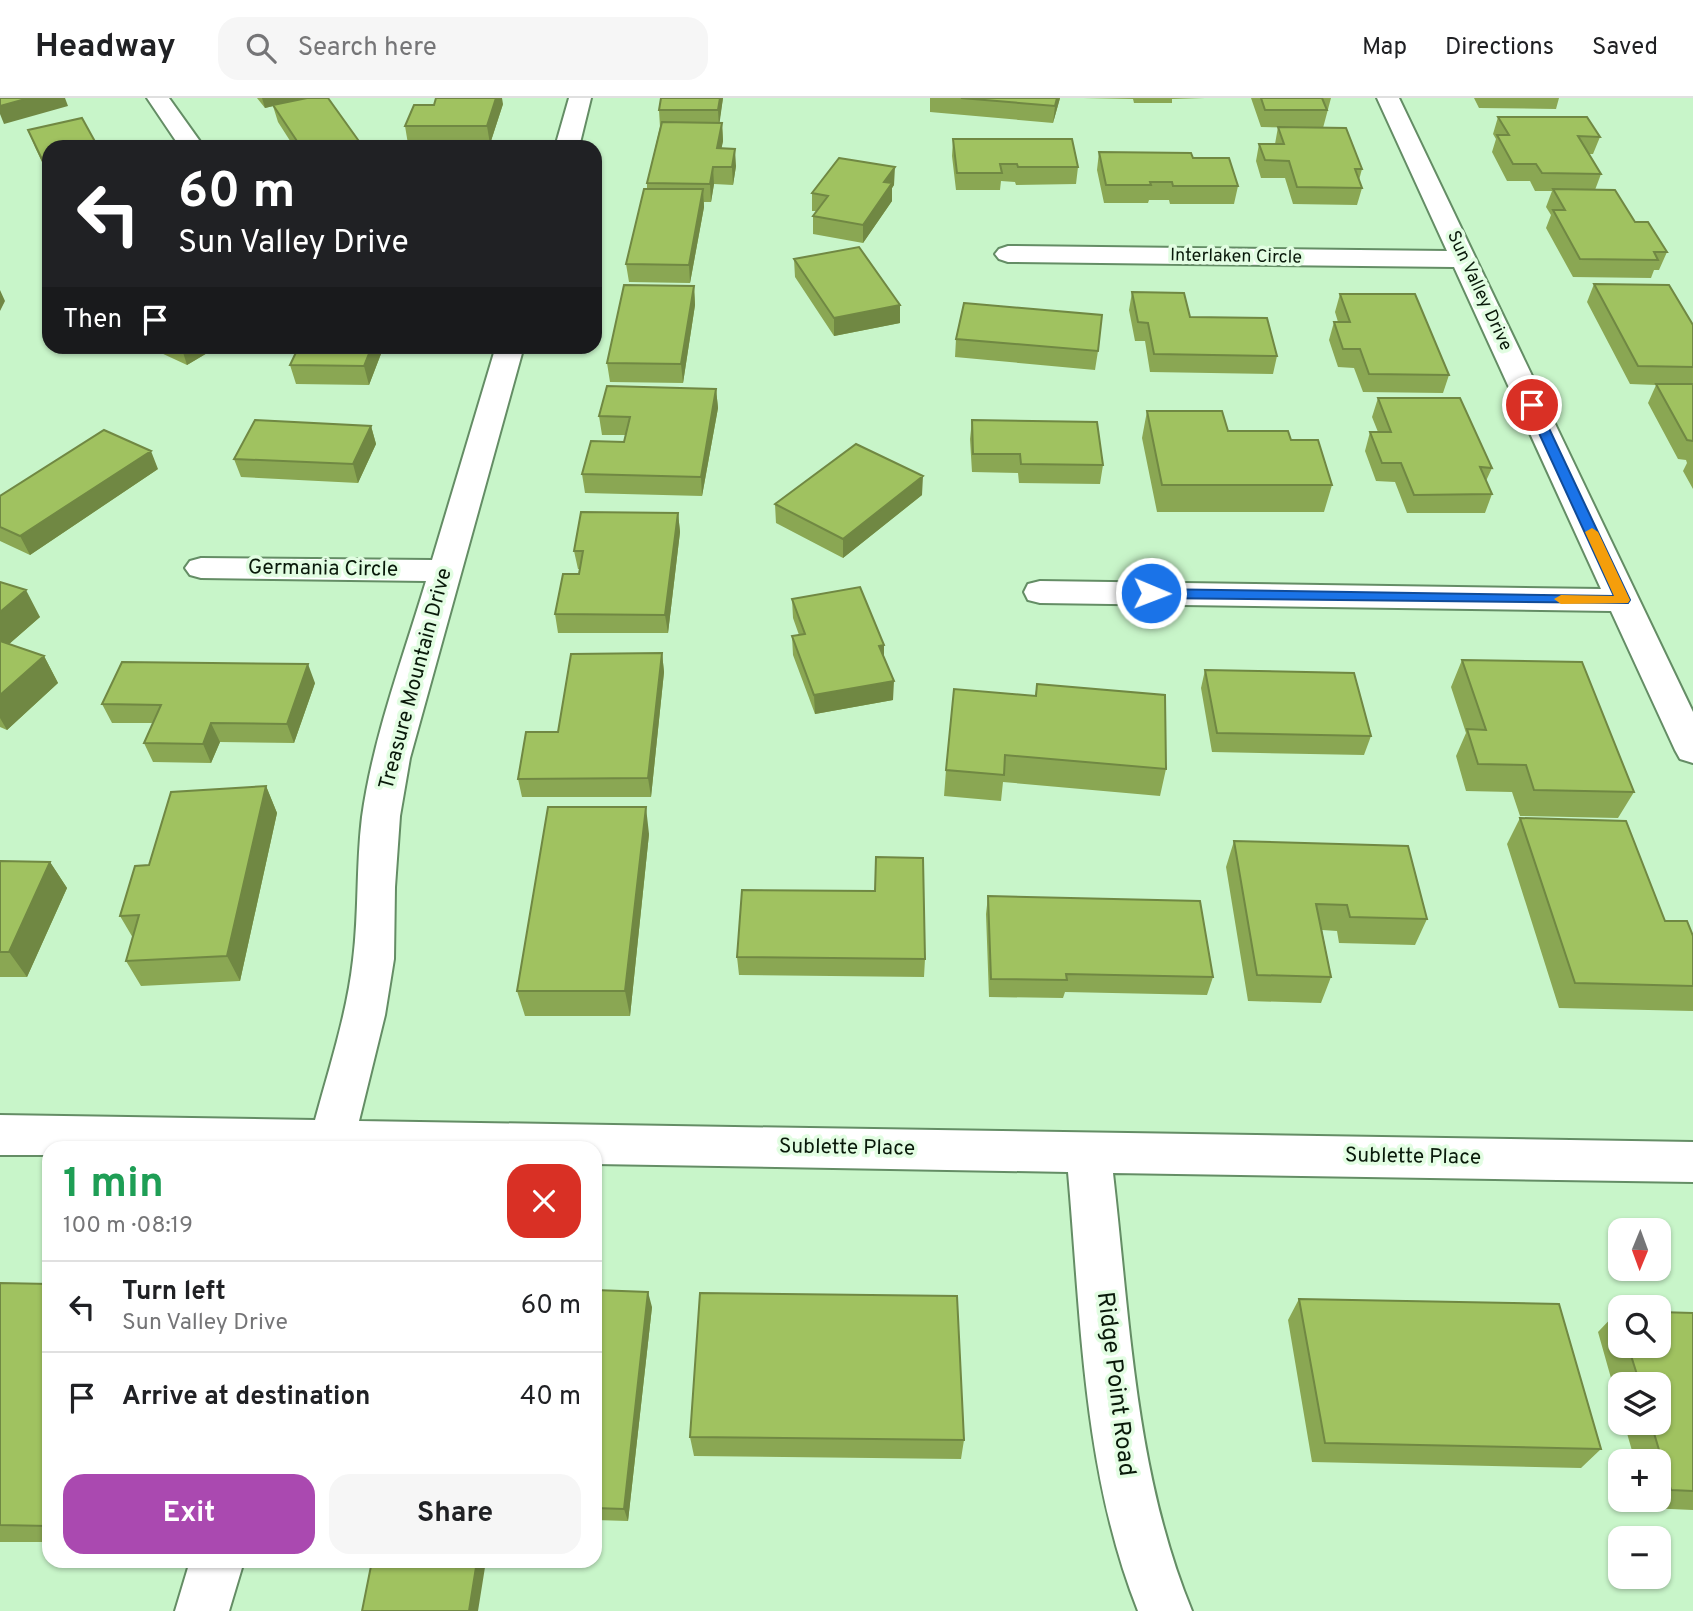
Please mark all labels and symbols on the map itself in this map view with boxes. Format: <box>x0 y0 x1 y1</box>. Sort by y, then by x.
street label: Sun Valley Drive <box>1441 227 1517 355</box>
street label: Interlaken Circle <box>1170 244 1302 270</box>
pin <box>1502 375 1562 435</box>
street label: Germania Circle <box>248 554 398 584</box>
position arrow <box>1114 556 1188 630</box>
street label: Treasure Mountain Drive <box>373 565 459 793</box>
street label: Sublette Place <box>779 1133 915 1163</box>
street label: Sublette Place <box>1345 1142 1481 1172</box>
north arrow <box>1608 1218 1671 1281</box>
street label: Ridge Point Road <box>1089 1290 1141 1478</box>

